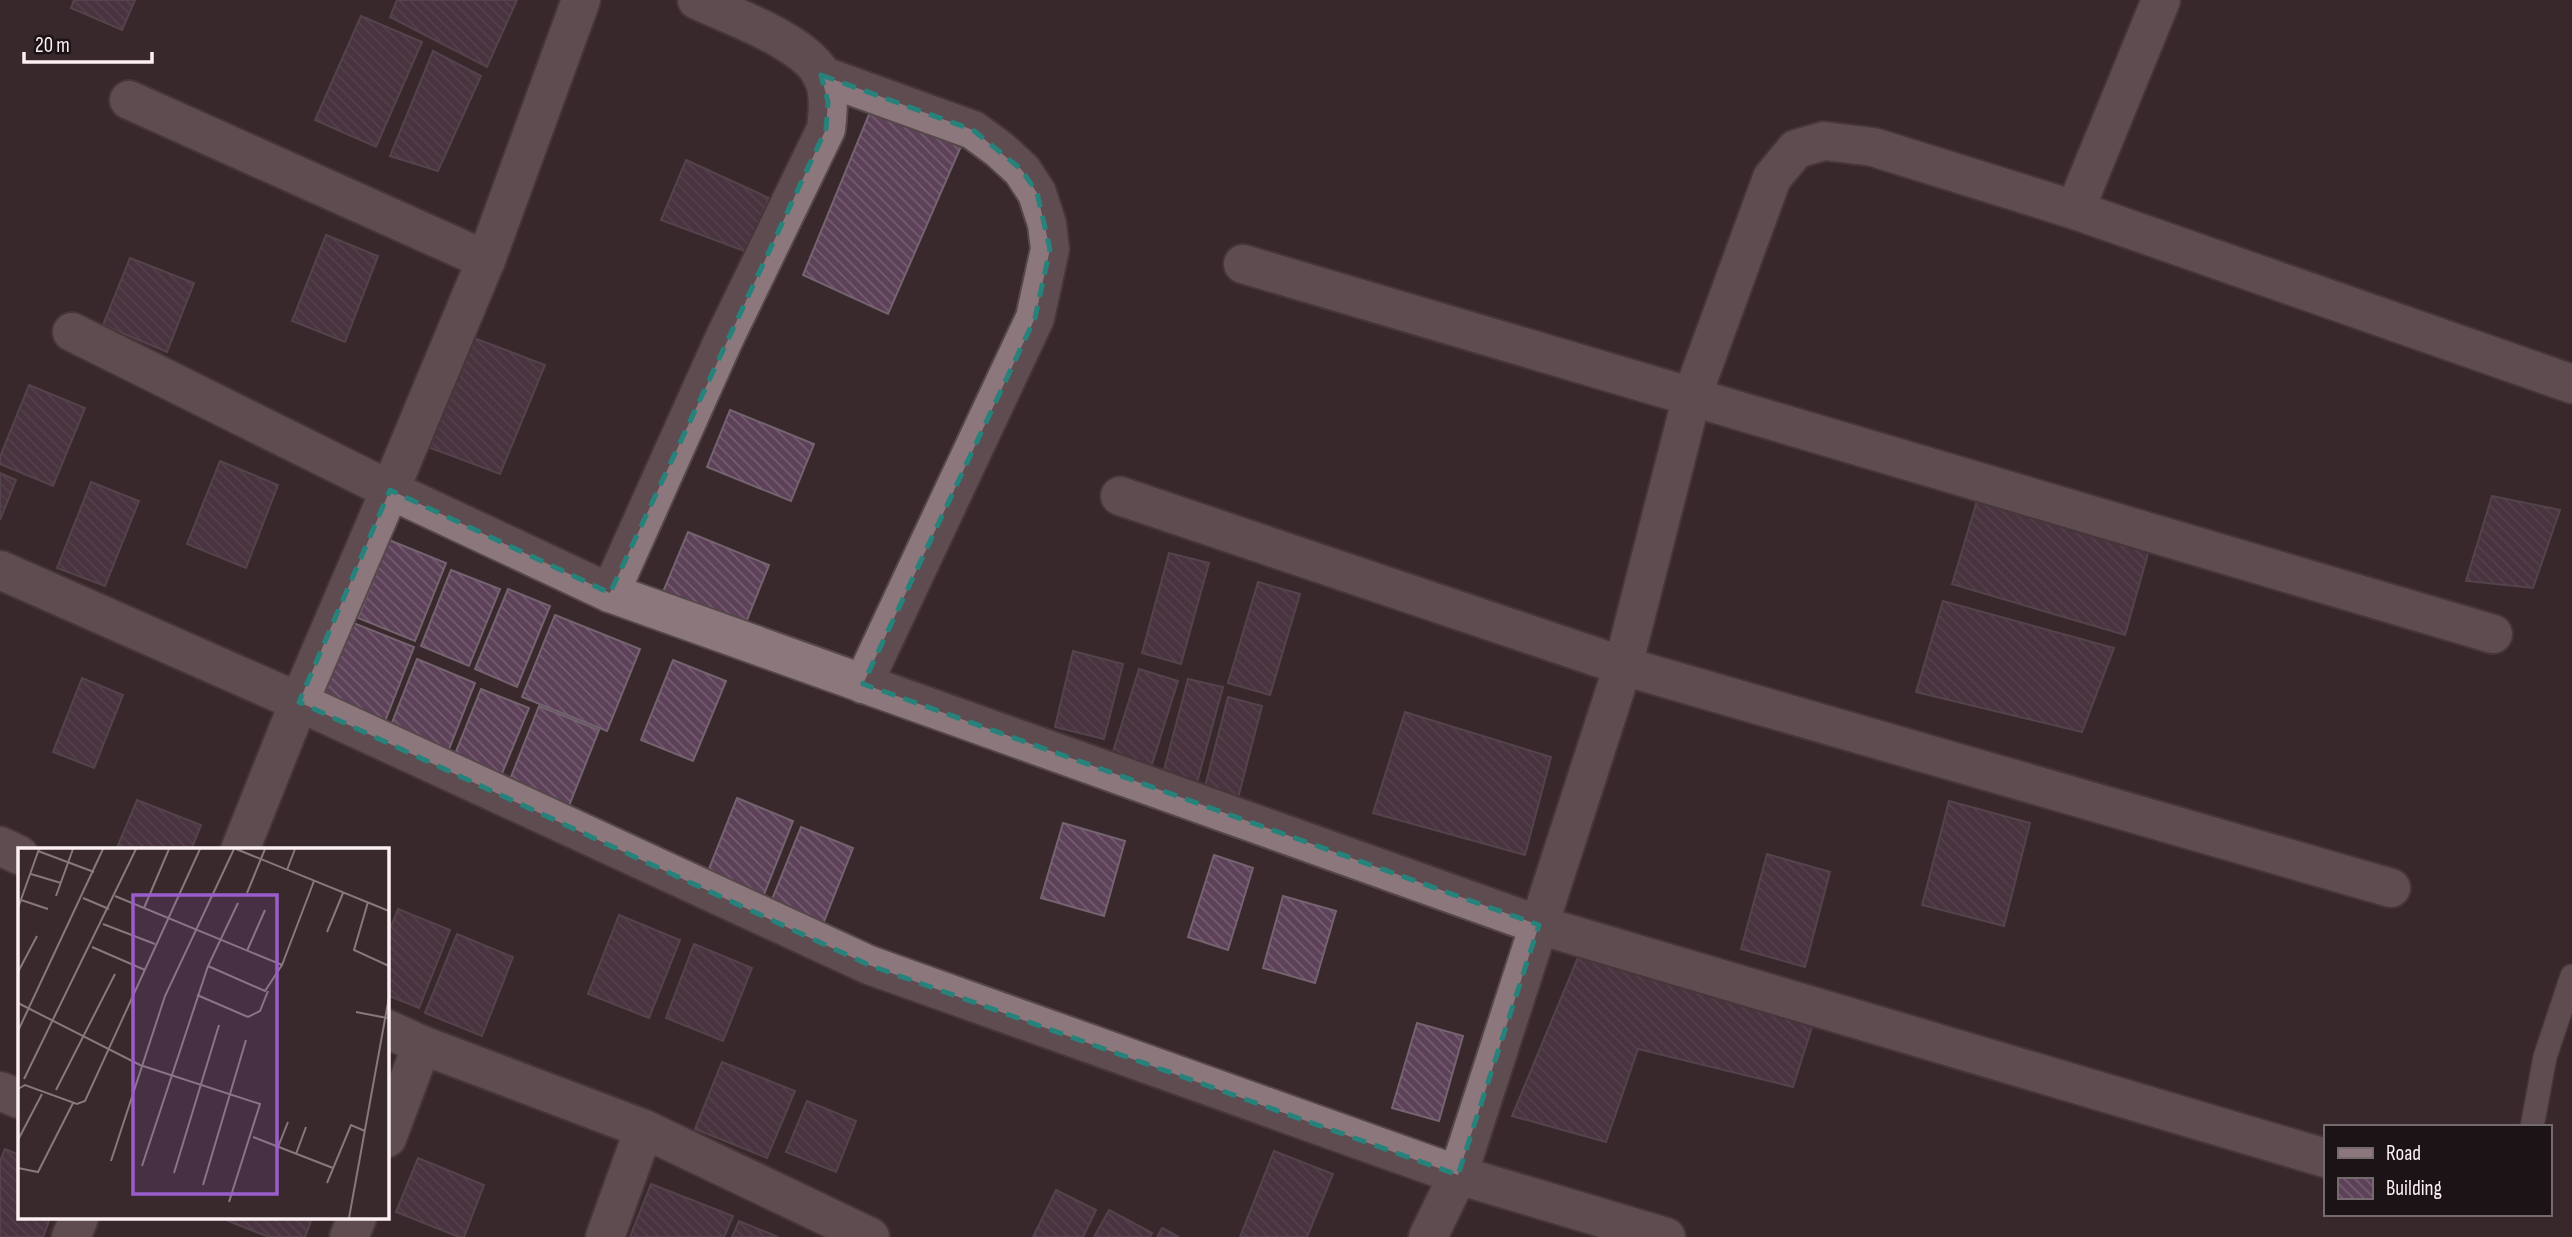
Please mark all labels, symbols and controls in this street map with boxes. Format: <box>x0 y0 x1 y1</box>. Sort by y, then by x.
scale bar <box>24 21 152 65</box>
text: 20 m <box>35 33 70 58</box>
inset map <box>18 848 388 1220</box>
legend <box>2324 1125 2551 1216</box>
text: Road <box>2386 1141 2421 1166</box>
text: Building <box>2386 1176 2442 1201</box>

